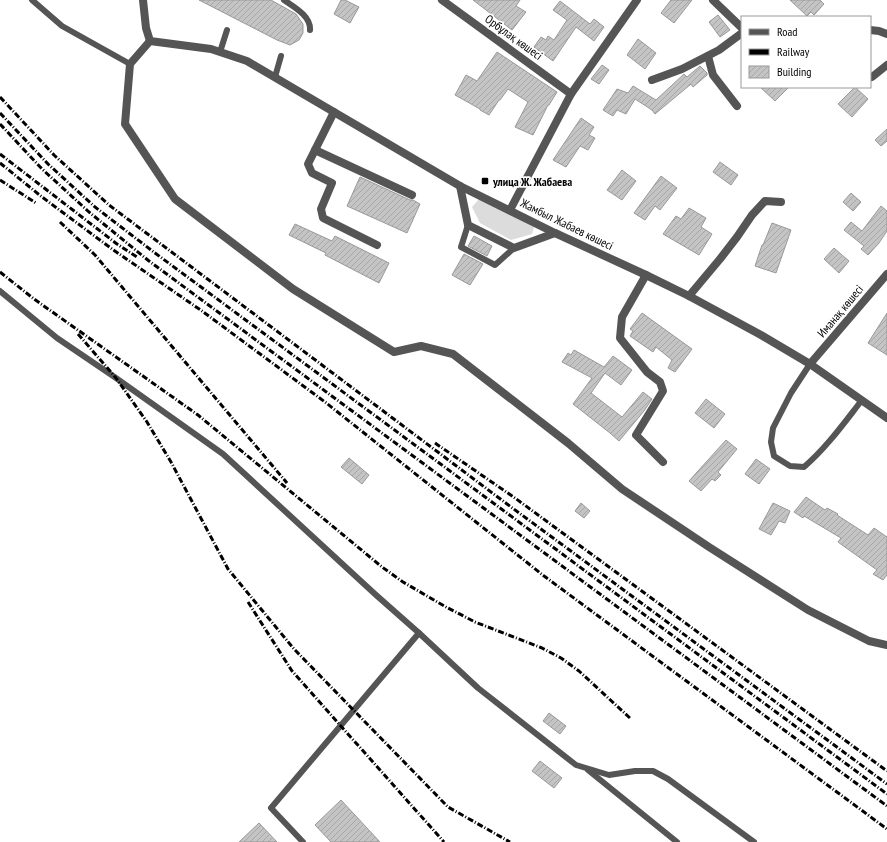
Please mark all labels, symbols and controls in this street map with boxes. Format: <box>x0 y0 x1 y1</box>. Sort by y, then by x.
street label: Орбұлақ көшесі <box>482 11 546 63</box>
legend <box>741 16 871 88</box>
text: Road <box>777 24 797 39</box>
text: Railway <box>777 44 810 59</box>
text: Building <box>777 64 812 79</box>
place label: улица Ж. Жабаева <box>492 174 572 189</box>
marker: улица Ж. Жабаева <box>480 176 490 186</box>
street label: Жамбыл Жабаев көшесі <box>517 195 616 253</box>
street label: Иманақ көшесі <box>814 282 866 340</box>

